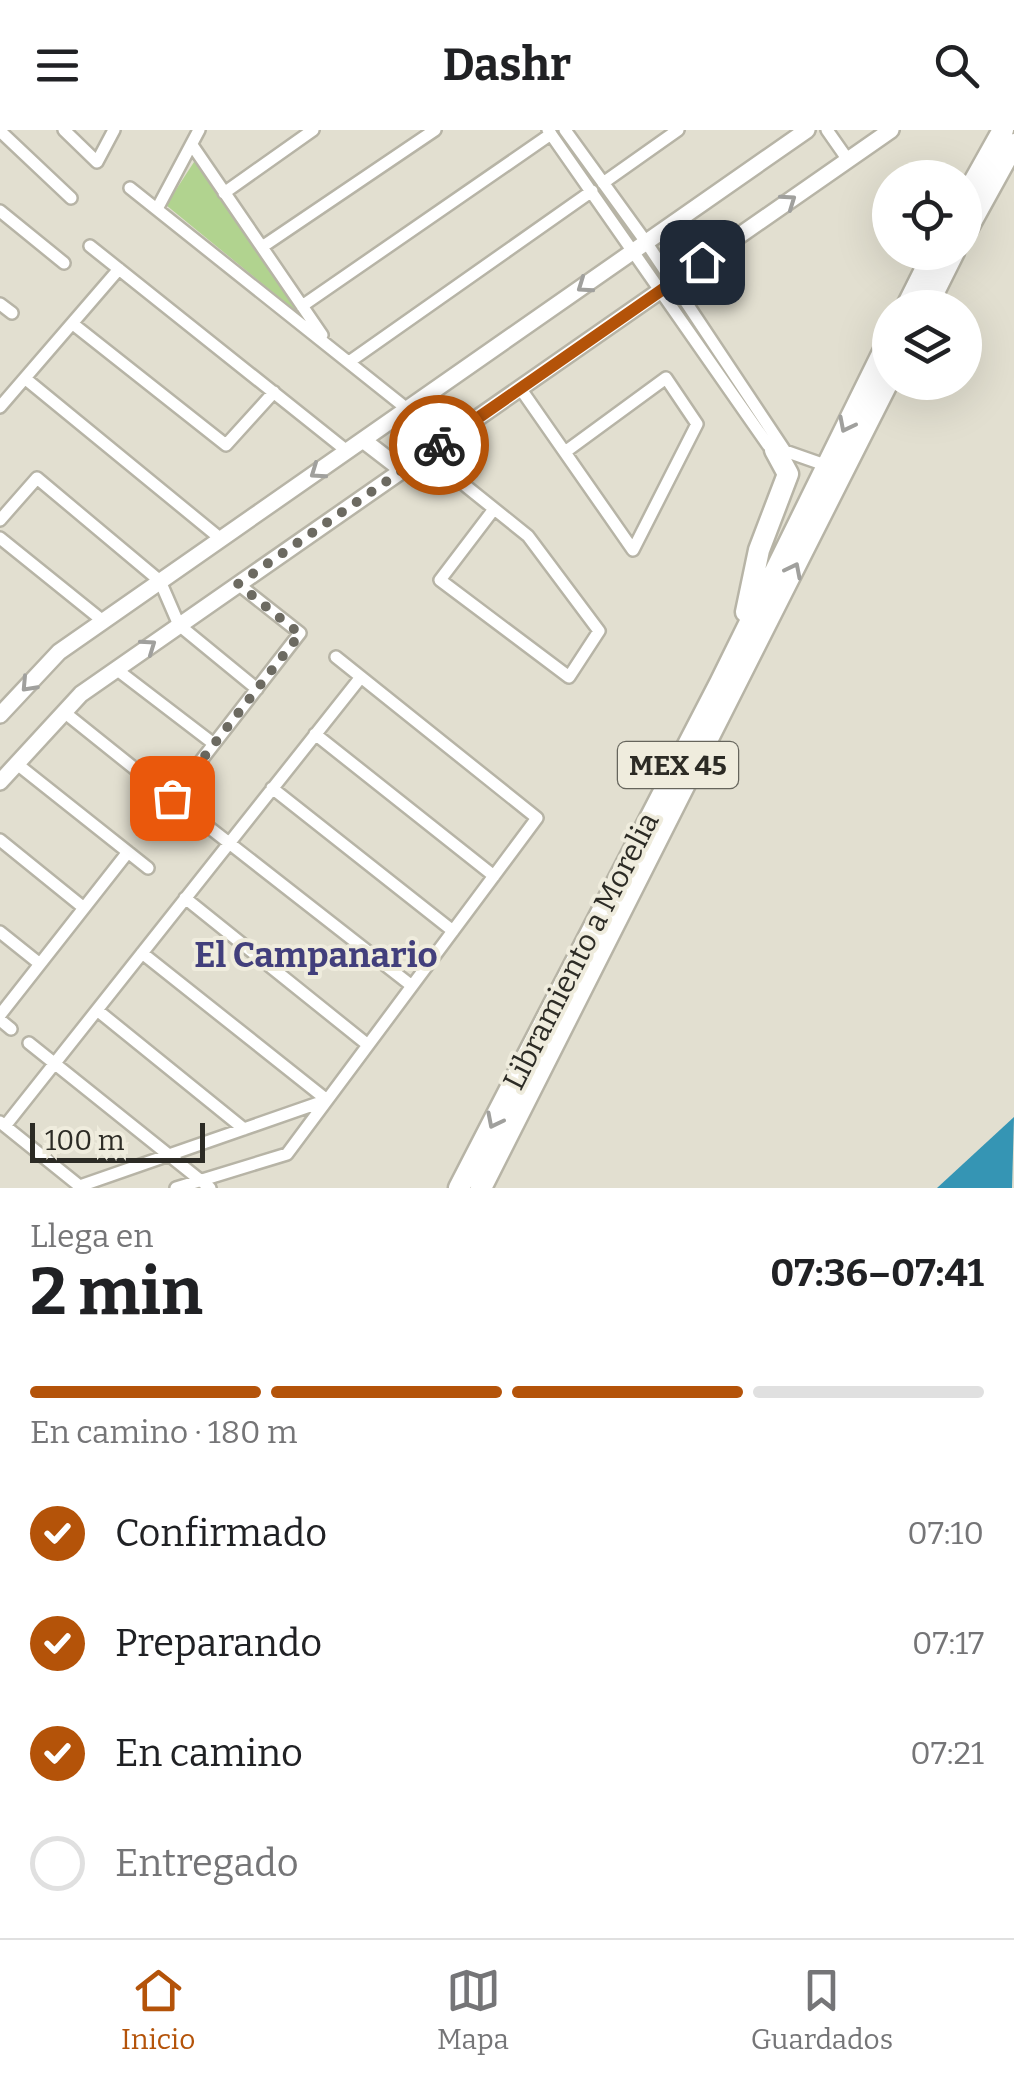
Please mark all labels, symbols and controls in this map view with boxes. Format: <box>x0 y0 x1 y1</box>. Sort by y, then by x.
icon: menu <box>30 38 85 93</box>
text: Dashr <box>443 38 571 92</box>
icon: search <box>929 38 984 93</box>
map controls <box>872 160 982 400</box>
button: locate <box>872 160 982 270</box>
one-way arrow <box>778 195 797 213</box>
pin <box>660 220 745 305</box>
icon: home <box>675 235 730 290</box>
one-way arrow <box>576 274 595 292</box>
button: layers <box>872 290 982 400</box>
courier <box>389 395 489 495</box>
one-way arrow <box>838 415 858 433</box>
icon: bike <box>412 418 467 473</box>
one-way arrow <box>310 460 328 478</box>
one-way arrow <box>782 563 802 581</box>
one-way arrow <box>137 640 156 658</box>
one-way arrow <box>22 673 40 692</box>
road number: MEX 45 <box>618 742 738 788</box>
pin <box>130 756 215 841</box>
icon: bag <box>145 771 200 826</box>
street label: Libramiento a Morelia <box>495 806 667 1096</box>
district label: El Campanario <box>194 934 438 976</box>
one-way arrow <box>487 1110 506 1128</box>
scale bar <box>30 1118 205 1162</box>
text: 100 m <box>45 1124 125 1157</box>
text: Llega en <box>30 1217 154 1255</box>
text: 07:36–07:41 <box>770 1250 984 1296</box>
text: 2 min <box>30 1253 203 1331</box>
text: En camino · 180 m <box>30 1413 297 1451</box>
icon: check <box>30 1506 85 1561</box>
text: Confirmado <box>115 1510 327 1556</box>
text: 07:10 <box>907 1514 984 1552</box>
icon: check <box>30 1616 85 1671</box>
text: Preparando <box>115 1620 322 1666</box>
text: 07:17 <box>912 1624 984 1662</box>
icon: check <box>30 1726 85 1781</box>
text: En camino <box>115 1730 303 1776</box>
text: 07:21 <box>910 1734 984 1772</box>
text: Entregado <box>115 1840 299 1886</box>
tab: Inicio <box>121 1963 195 2056</box>
tab: Mapa <box>437 1963 509 2056</box>
tab: Guardados <box>751 1963 893 2056</box>

